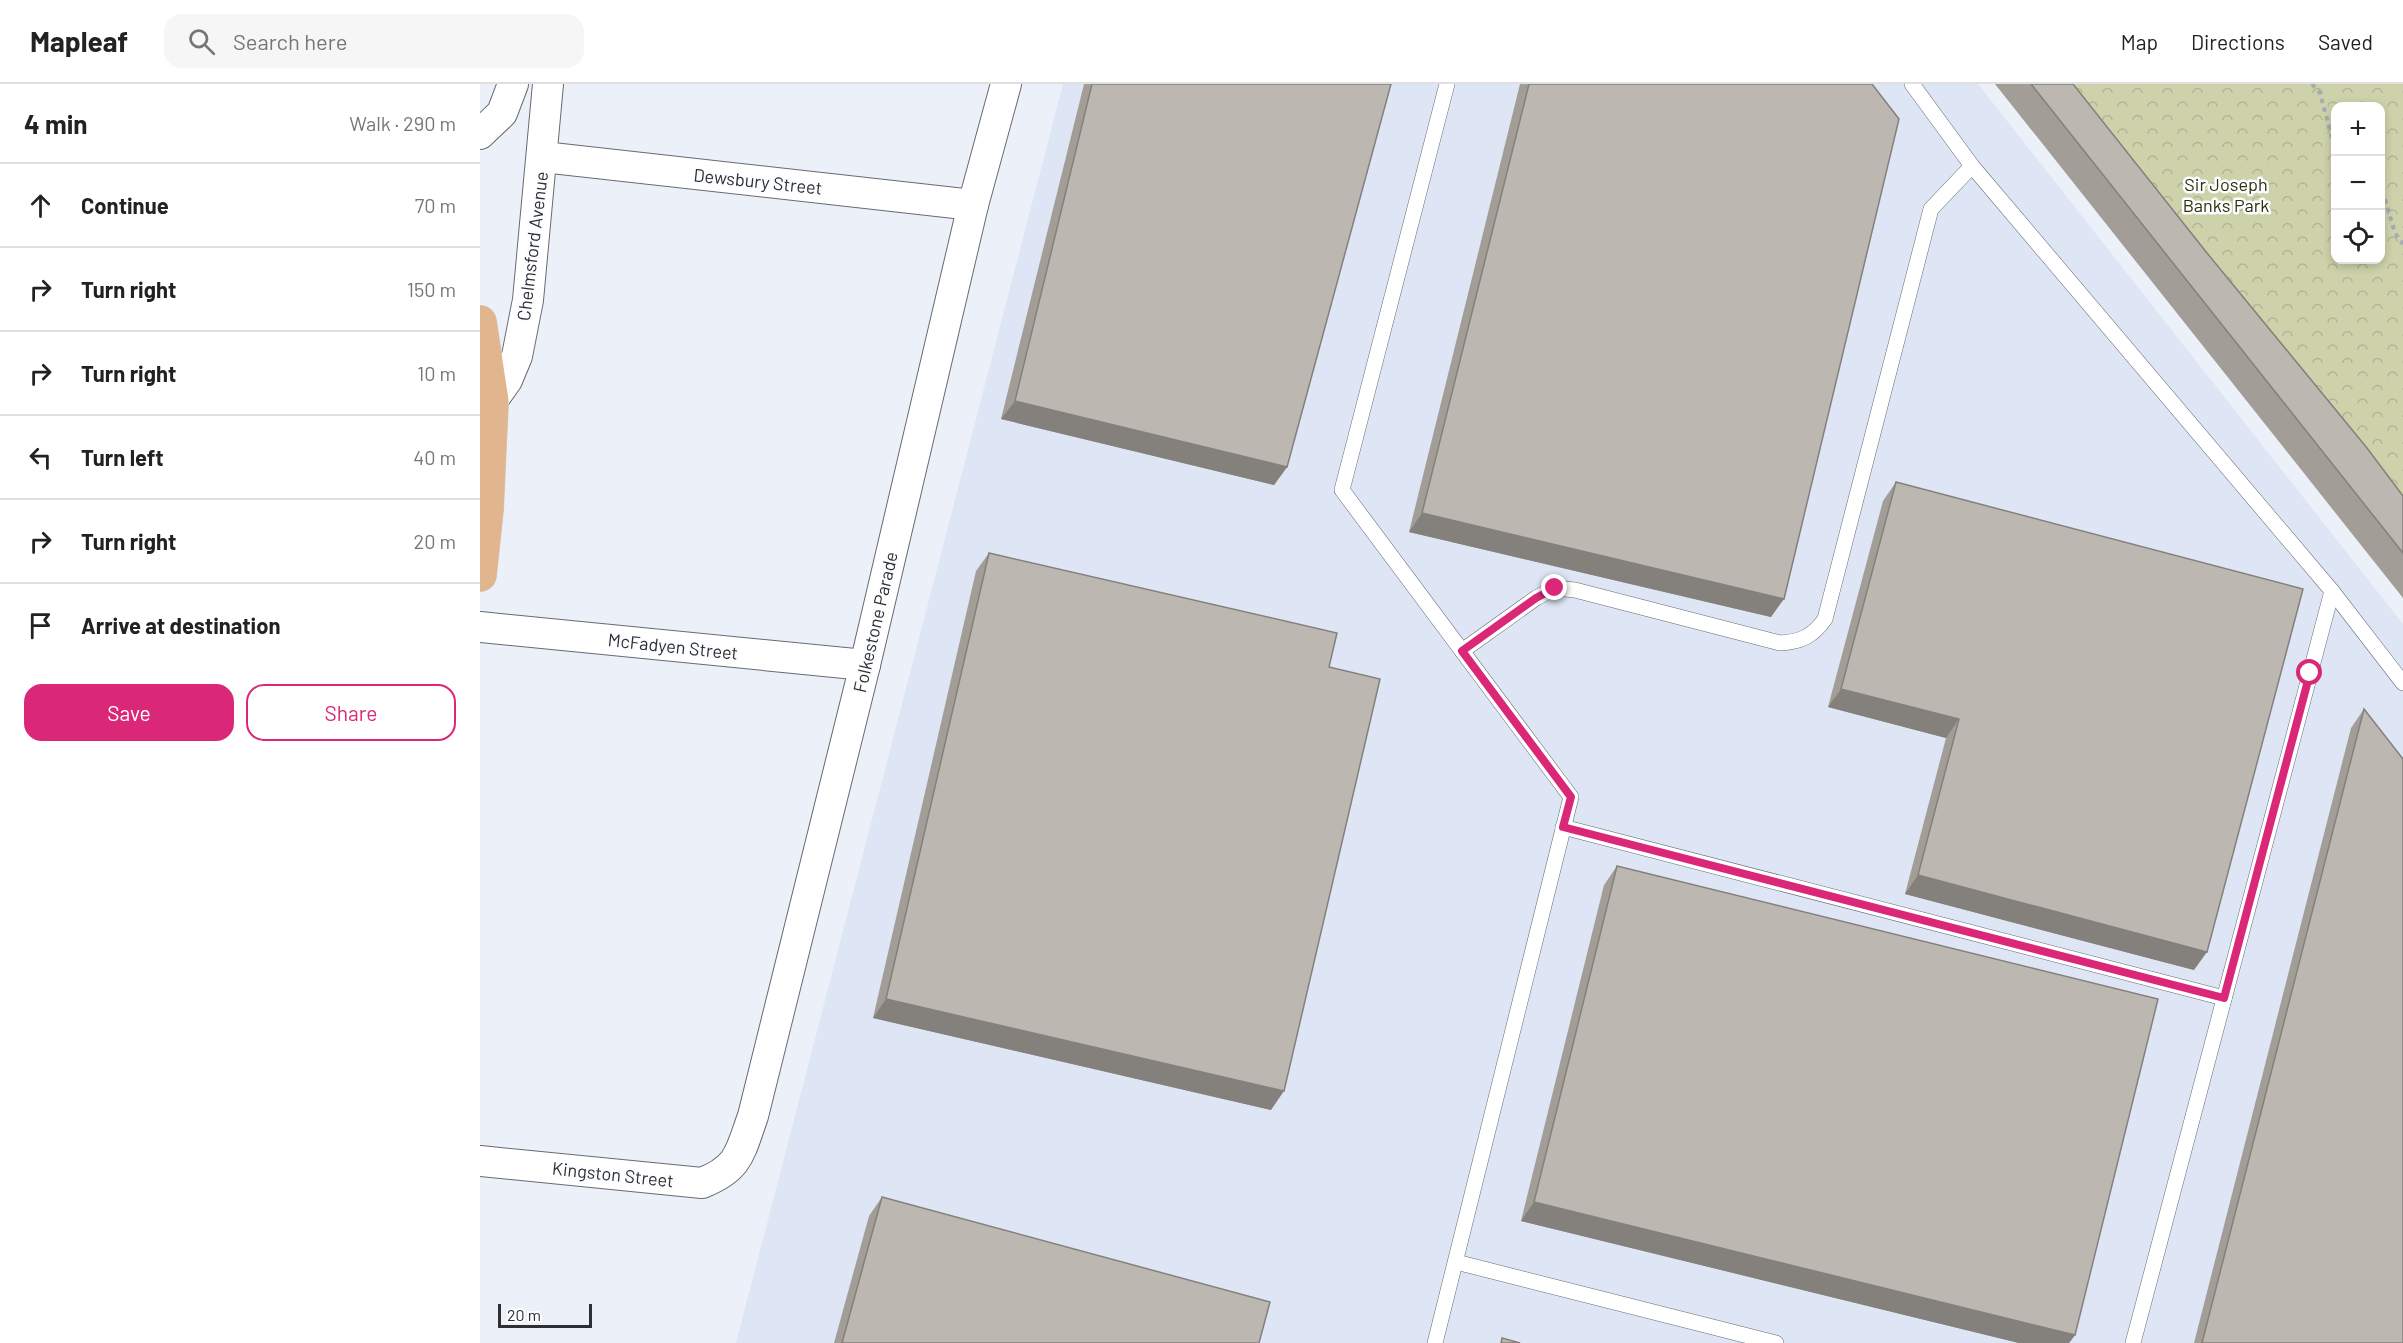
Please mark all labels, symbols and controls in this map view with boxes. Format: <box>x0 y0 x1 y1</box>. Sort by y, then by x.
search box <box>164 14 584 68</box>
text: Mapleaf <box>30 24 128 58</box>
icon: search <box>185 25 218 58</box>
text: Search here <box>233 28 347 54</box>
text: Map <box>2121 29 2158 54</box>
text: Directions <box>2191 29 2285 54</box>
text: Saved <box>2318 29 2373 54</box>
map controls <box>2331 102 2385 264</box>
button: + <box>2331 102 2385 156</box>
text: 4 min <box>24 108 88 139</box>
text: Walk · 290 m <box>349 111 456 135</box>
button: − <box>2331 156 2385 210</box>
street label: Dewsbury Street <box>693 163 823 199</box>
street label: Chelmsford Avenue <box>512 170 552 322</box>
park label: Sir Joseph Banks Park <box>2183 173 2269 216</box>
icon: ahead <box>24 189 57 222</box>
text: Continue <box>81 192 169 218</box>
text: 70 m <box>415 193 456 217</box>
button: locate <box>2331 210 2385 264</box>
icon: right <box>24 273 57 306</box>
text: Turn right <box>81 276 176 302</box>
text: 150 m <box>407 277 456 301</box>
icon: right <box>24 357 57 390</box>
text: Turn right <box>81 360 176 386</box>
text: 10 m <box>417 361 456 385</box>
icon: left <box>24 441 57 474</box>
text: Turn left <box>81 444 164 470</box>
text: 40 m <box>413 445 456 469</box>
icon: right <box>24 525 57 558</box>
text: Turn right <box>81 528 176 554</box>
text: 20 m <box>413 529 456 553</box>
street label: Folkestone Parade <box>848 549 902 695</box>
route end <box>1541 574 1567 600</box>
icon: arrive <box>24 609 57 642</box>
text: Arrive at destination <box>81 612 280 638</box>
street label: McFadyen Street <box>607 628 739 664</box>
route start <box>2296 659 2322 685</box>
button: Save <box>24 684 234 741</box>
button: Share <box>246 684 456 741</box>
street label: Kingston Street <box>551 1157 675 1191</box>
scale bar <box>498 1301 592 1328</box>
text: 20 m <box>507 1305 541 1324</box>

